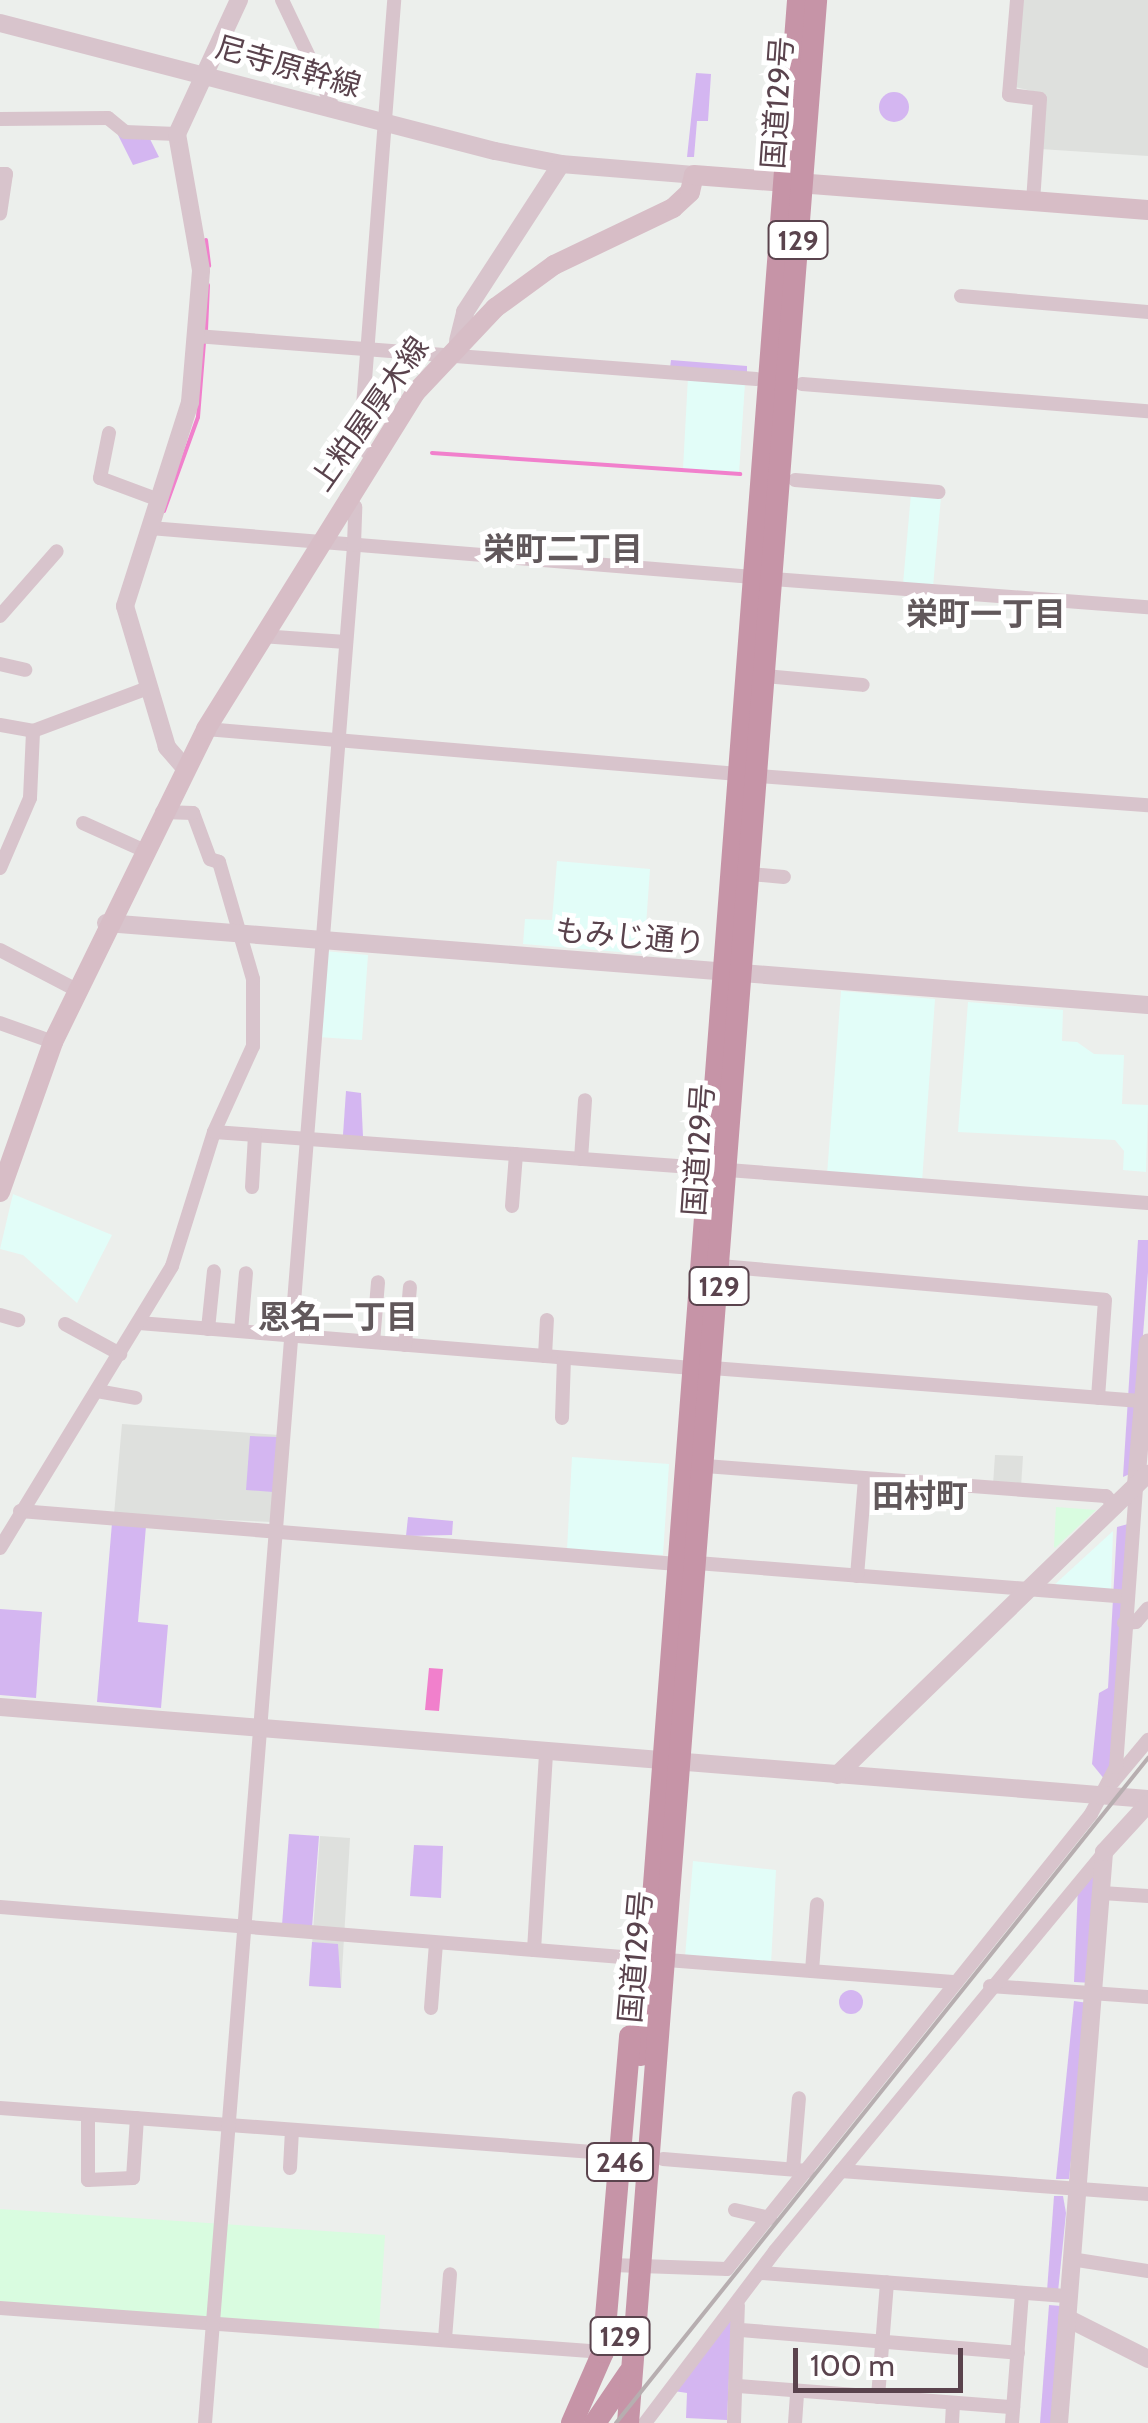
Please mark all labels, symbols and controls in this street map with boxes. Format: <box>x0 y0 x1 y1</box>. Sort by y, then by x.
street label: 尼寺原幹線 <box>211 29 365 105</box>
street label: 国道129号 <box>755 36 801 170</box>
road number: 129 <box>766 217 830 263</box>
street label: 上粕屋厚木線 <box>304 330 436 498</box>
district label: 栄町二丁目 <box>483 530 643 568</box>
district label: 栄町一丁目 <box>906 595 1066 633</box>
street label: もみじ通り <box>554 913 706 961</box>
street label: 国道129号 <box>676 1083 722 1217</box>
road number: 129 <box>686 1263 752 1309</box>
district label: 恩名一丁目 <box>258 1298 418 1336</box>
district label: 田村町 <box>872 1477 968 1515</box>
street label: 国道129号 <box>612 1889 660 2025</box>
road number: 246 <box>585 2139 655 2185</box>
road number: 129 <box>588 2313 652 2359</box>
scale bar <box>798 2328 968 2390</box>
text: 100 m <box>810 2347 895 2384</box>

